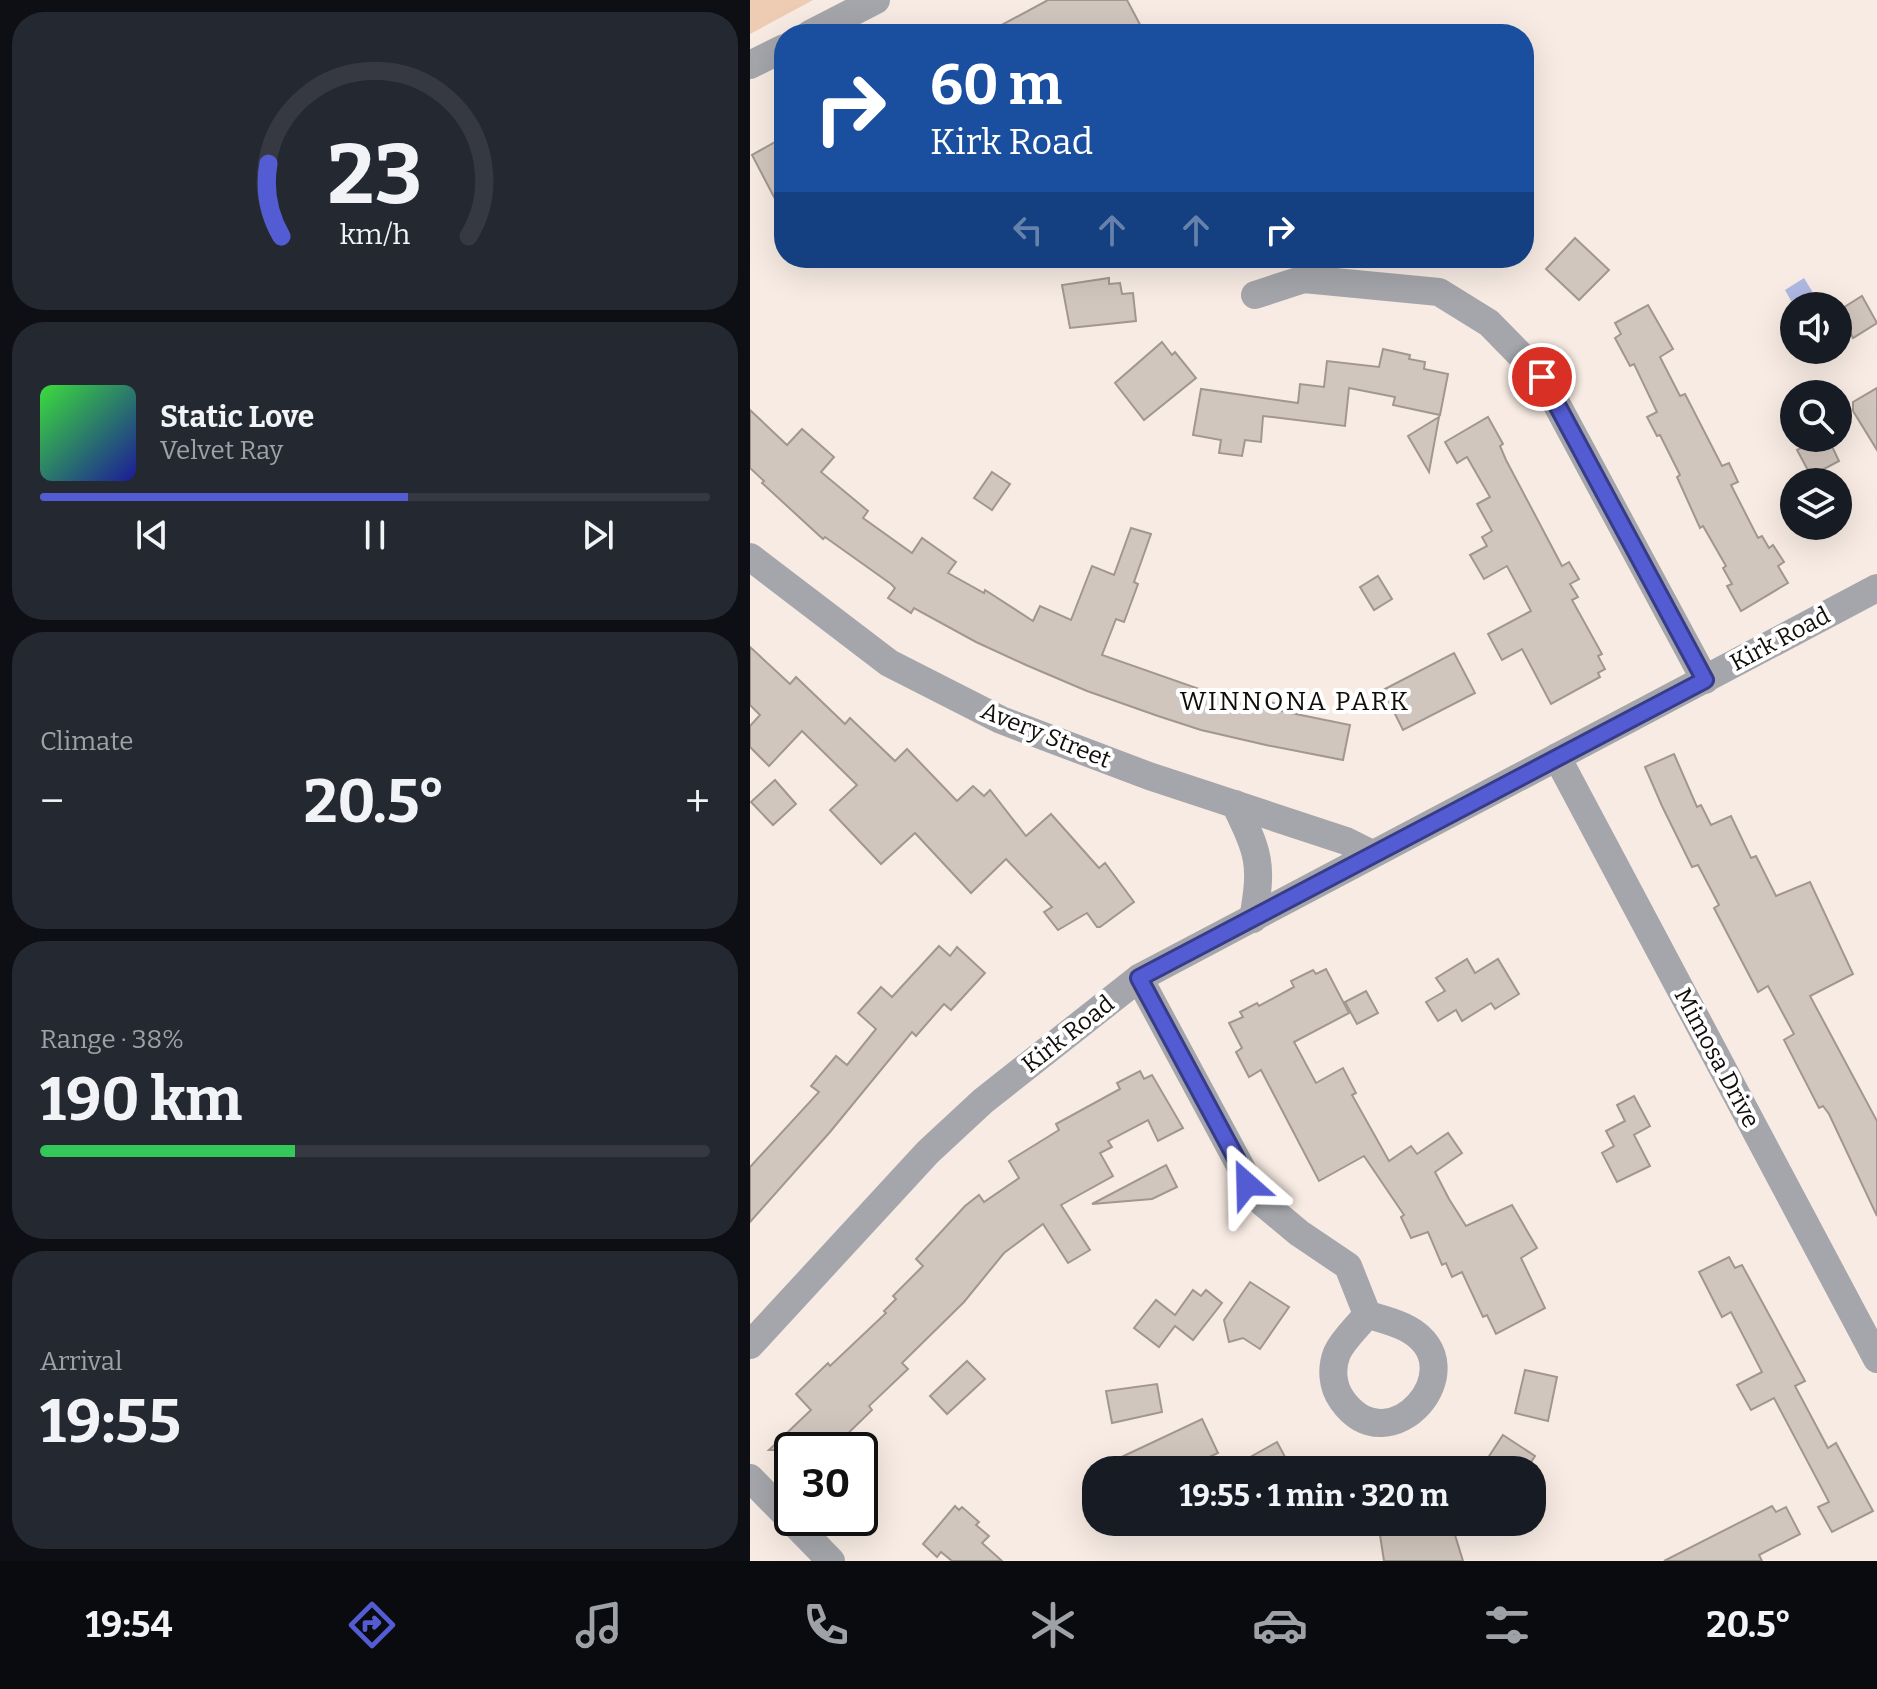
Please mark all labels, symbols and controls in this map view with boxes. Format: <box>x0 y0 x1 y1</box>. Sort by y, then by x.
text: 60 m <box>930 52 1062 119</box>
icon: right <box>798 56 902 160</box>
text: Kirk Road <box>930 120 1093 164</box>
text: 23 <box>328 124 422 224</box>
icon: left <box>1006 208 1050 252</box>
icon: ahead <box>1090 208 1134 252</box>
icon: ahead <box>1174 208 1218 252</box>
icon: right <box>1258 208 1302 252</box>
text: km/h <box>340 217 411 252</box>
map controls <box>1780 292 1852 540</box>
button: sound <box>1780 292 1852 364</box>
pin <box>1508 343 1576 411</box>
icon: arrive <box>1520 355 1564 399</box>
button: search <box>1780 380 1852 452</box>
text: Static Love <box>160 399 314 435</box>
text: Velvet Ray <box>160 435 283 466</box>
button: layers <box>1780 468 1852 540</box>
icon: previous <box>130 513 174 557</box>
icon: pause <box>353 513 397 557</box>
icon: next <box>576 513 620 557</box>
street label: Kirk Road <box>1725 601 1835 677</box>
district label: WINNONA PARK <box>1180 686 1410 717</box>
street label: Avery Street <box>977 696 1115 774</box>
text: Climate <box>40 726 134 757</box>
text: 20.5° <box>304 766 445 838</box>
text: − <box>40 775 64 828</box>
text: + <box>685 775 710 828</box>
street label: Mimosa Drive <box>1669 984 1765 1132</box>
street label: Kirk Road <box>1017 989 1119 1079</box>
text: Range · 38% <box>40 1024 184 1055</box>
text: 190 km <box>40 1064 242 1136</box>
position arrow <box>1205 1142 1289 1226</box>
text: Arrival <box>40 1346 122 1377</box>
text: 19:55 <box>40 1386 181 1458</box>
speed limit sign: 30 <box>774 1432 878 1536</box>
text: 19:55 · 1 min · 320 m <box>1179 1478 1449 1514</box>
icon: directions <box>344 1597 400 1653</box>
icon: music <box>571 1597 627 1653</box>
icon: phone <box>798 1597 854 1653</box>
icon: climate <box>1025 1597 1081 1653</box>
icon: car <box>1252 1597 1308 1653</box>
icon: filters <box>1479 1597 1535 1653</box>
text: 19:54 <box>86 1603 172 1647</box>
text: 20.5° <box>1706 1603 1791 1647</box>

